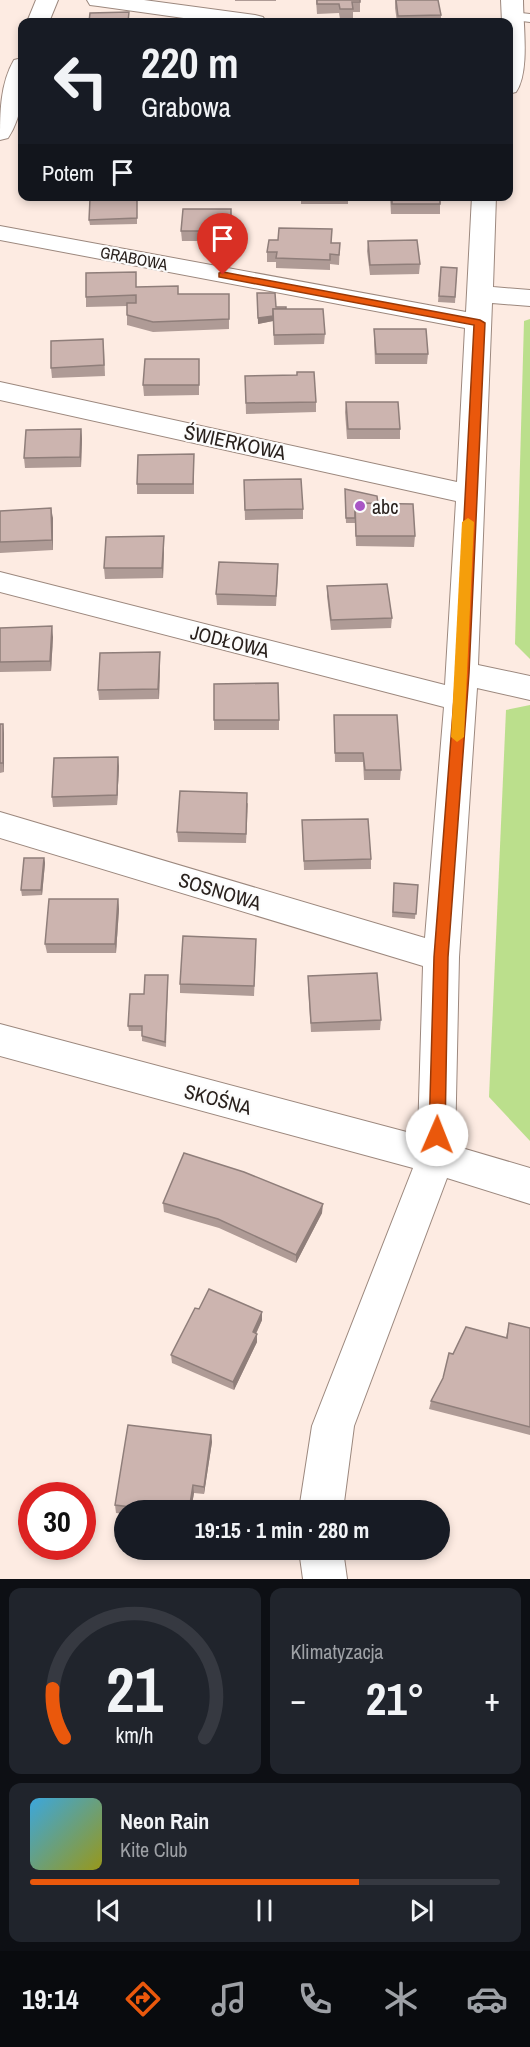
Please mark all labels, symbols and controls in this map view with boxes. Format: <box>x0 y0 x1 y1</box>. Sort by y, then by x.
text: 220 m <box>141 35 239 91</box>
icon: left <box>42 42 120 120</box>
text: Grabowa <box>141 89 231 125</box>
icon: arrive <box>106 156 139 189</box>
text: Potem <box>42 158 94 188</box>
pin <box>197 213 248 275</box>
icon: arrive <box>206 222 239 255</box>
street label: GRABOWA <box>98 241 170 275</box>
street label: ŚWIERKOWA <box>182 418 288 466</box>
place label: abc <box>372 493 398 520</box>
marker: abc <box>353 499 367 513</box>
street label: JODŁOWA <box>188 618 272 664</box>
street label: SOSNOWA <box>175 866 265 916</box>
street label: SKOŚNA <box>181 1077 255 1121</box>
position arrow <box>405 1103 469 1167</box>
speed limit sign: 30 <box>18 1482 96 1560</box>
text: 19:15 · 1 min · 280 m <box>195 1515 369 1545</box>
text: Klimatyzacja <box>291 1638 383 1665</box>
text: 21 <box>106 1647 164 1731</box>
text: 21° <box>366 1668 425 1729</box>
text: − <box>291 1677 306 1721</box>
text: + <box>484 1677 500 1721</box>
text: km/h <box>116 1721 154 1750</box>
text: Neon Rain <box>120 1806 209 1836</box>
text: Kite Club <box>120 1836 187 1863</box>
icon: previous <box>92 1894 125 1927</box>
icon: pause <box>248 1894 281 1927</box>
icon: next <box>405 1894 438 1927</box>
icon: directions <box>122 1978 164 2020</box>
icon: music <box>208 1978 250 2020</box>
icon: phone <box>294 1978 336 2020</box>
icon: climate <box>380 1978 422 2020</box>
icon: car <box>466 1978 508 2020</box>
text: 19:14 <box>22 1981 79 2017</box>

